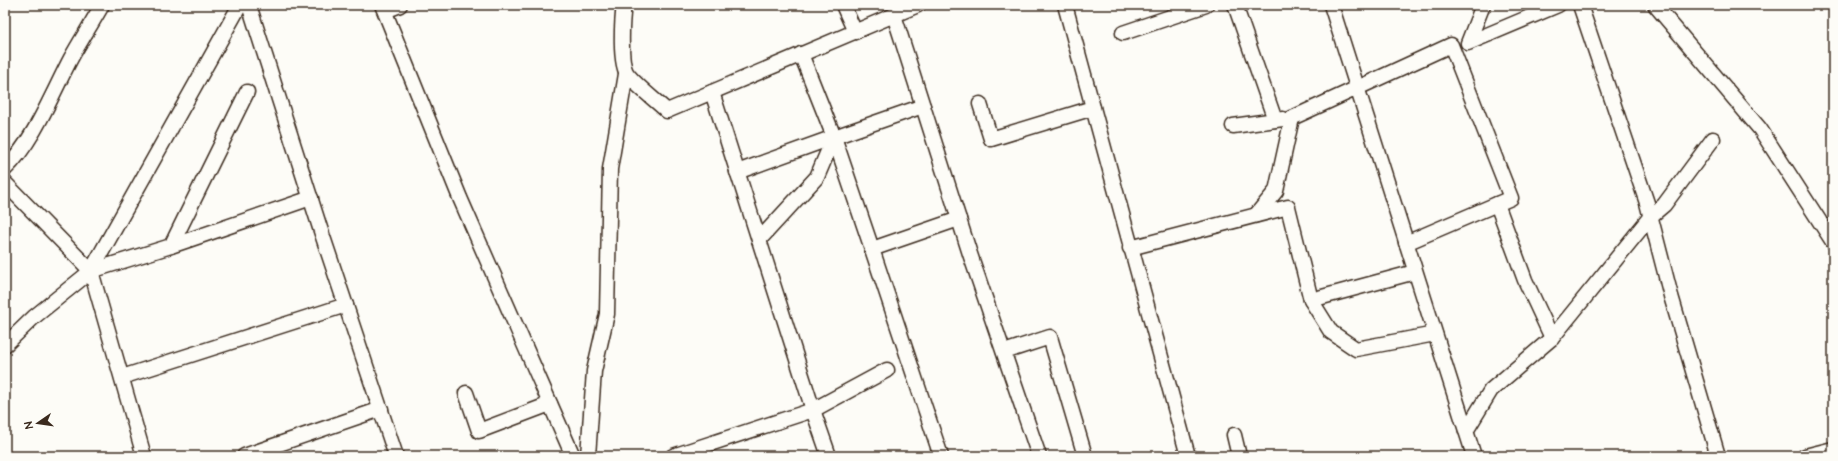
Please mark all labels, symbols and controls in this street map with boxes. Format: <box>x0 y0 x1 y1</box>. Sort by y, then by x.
north arrow <box>18 403 58 443</box>
text: N <box>21 420 37 430</box>

